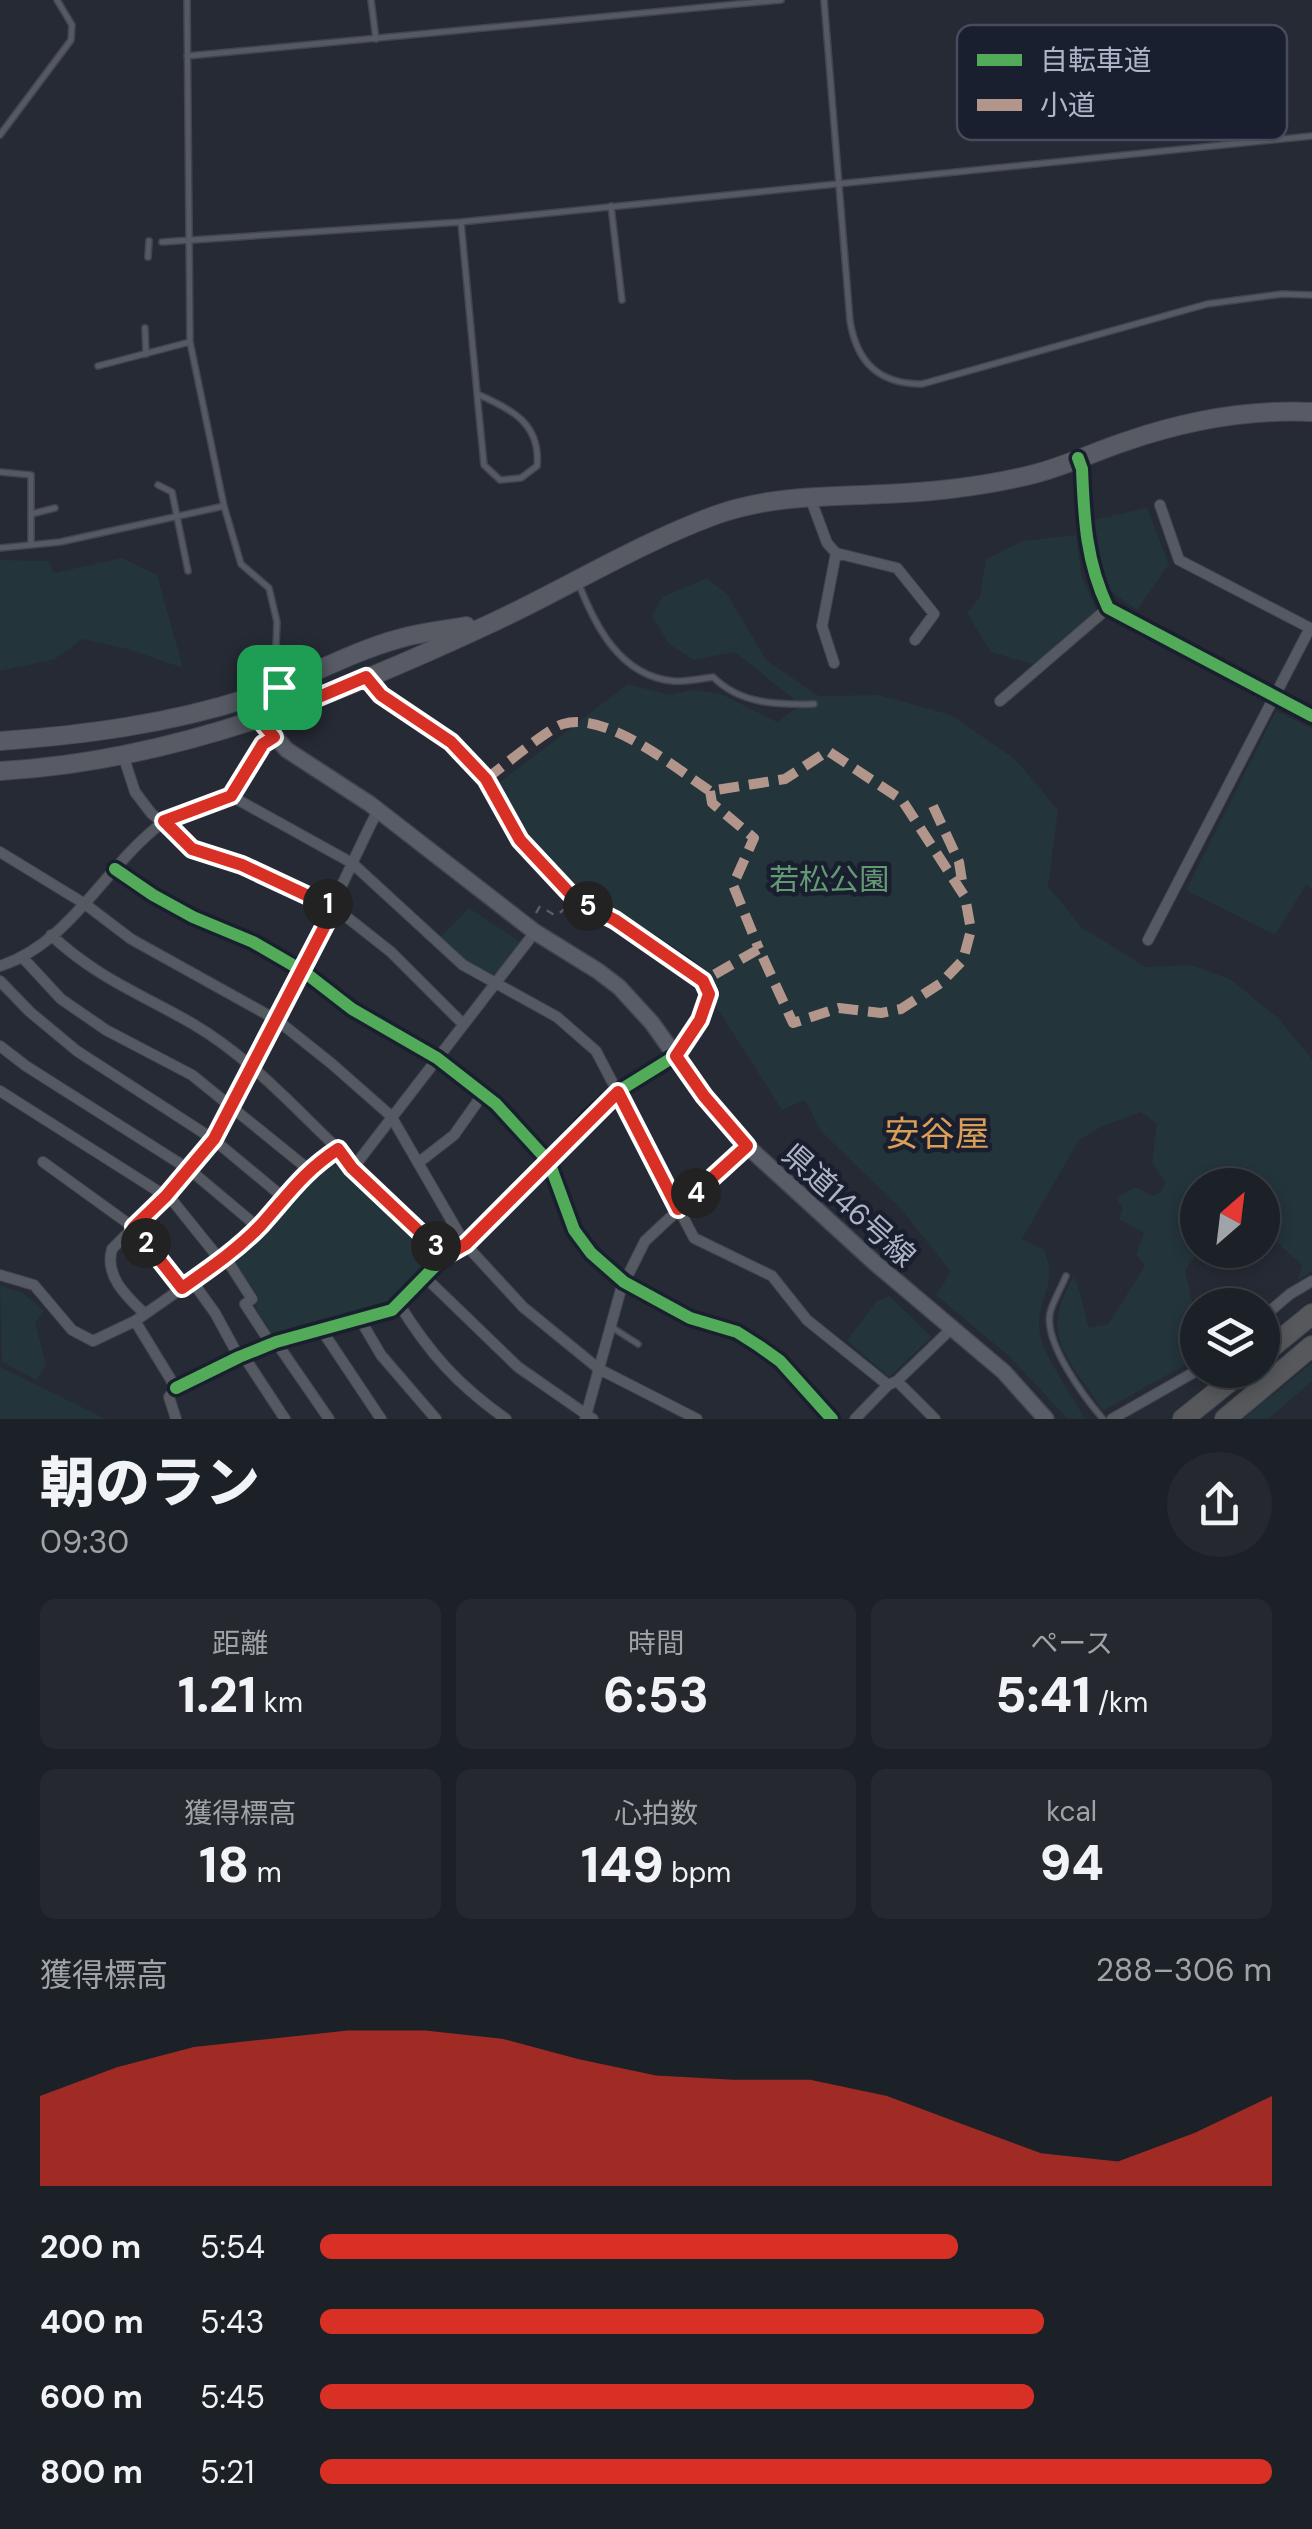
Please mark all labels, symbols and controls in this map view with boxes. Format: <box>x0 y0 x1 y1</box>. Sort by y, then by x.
legend <box>957 25 1287 140</box>
text: 自転車道 <box>1040 42 1152 79</box>
text: 小道 <box>1040 87 1096 124</box>
pin <box>237 645 322 730</box>
icon: arrive <box>252 660 307 715</box>
park label: 若松公園 <box>769 860 889 899</box>
pin: 1 <box>303 879 353 929</box>
pin: 5 <box>563 881 613 931</box>
text: 1 <box>323 885 333 922</box>
text: 5 <box>579 887 597 924</box>
district label: 安谷屋 <box>884 1111 990 1157</box>
street label: 県道146号線 <box>774 1135 924 1275</box>
pin: 4 <box>671 1168 721 1218</box>
north arrow <box>1180 1168 1280 1268</box>
map controls <box>1180 1168 1280 1388</box>
text: 4 <box>687 1174 705 1211</box>
pin: 2 <box>121 1218 171 1268</box>
pin: 3 <box>411 1221 461 1271</box>
text: 2 <box>138 1224 154 1261</box>
text: 3 <box>428 1227 444 1264</box>
button: layers <box>1180 1288 1280 1388</box>
text: 朝のラン <box>40 1447 260 1519</box>
button: share <box>1167 1452 1272 1557</box>
text: 09:30 <box>40 1521 129 1563</box>
text: 距離 <box>212 1625 268 1662</box>
text: 時間 <box>628 1625 684 1662</box>
text: ペース <box>1030 1625 1113 1662</box>
text: 1.21 <box>178 1662 256 1728</box>
text: 6:53 <box>603 1662 709 1728</box>
text: 5:41 <box>995 1662 1091 1728</box>
text: km <box>256 1684 303 1721</box>
text: /km <box>1091 1684 1148 1721</box>
text: kcal <box>1046 1793 1097 1830</box>
text: 獲得標高 <box>184 1795 296 1832</box>
text: 心拍数 <box>614 1795 698 1832</box>
text: 94 <box>1039 1830 1104 1896</box>
text: 18 <box>199 1832 249 1898</box>
text: 149 <box>581 1832 664 1898</box>
text: m <box>249 1854 282 1891</box>
text: bpm <box>664 1854 731 1891</box>
text: 288–306 m <box>1096 1949 1272 1991</box>
text: 獲得標高 <box>40 1954 168 1996</box>
text: 200 m <box>40 2226 141 2268</box>
text: 5:54 <box>200 2226 265 2268</box>
text: 400 m <box>40 2301 144 2343</box>
text: 5:43 <box>200 2301 264 2343</box>
text: 600 m <box>40 2376 143 2418</box>
text: 5:45 <box>200 2376 265 2418</box>
text: 800 m <box>40 2451 143 2493</box>
text: 5:21 <box>200 2451 254 2493</box>

